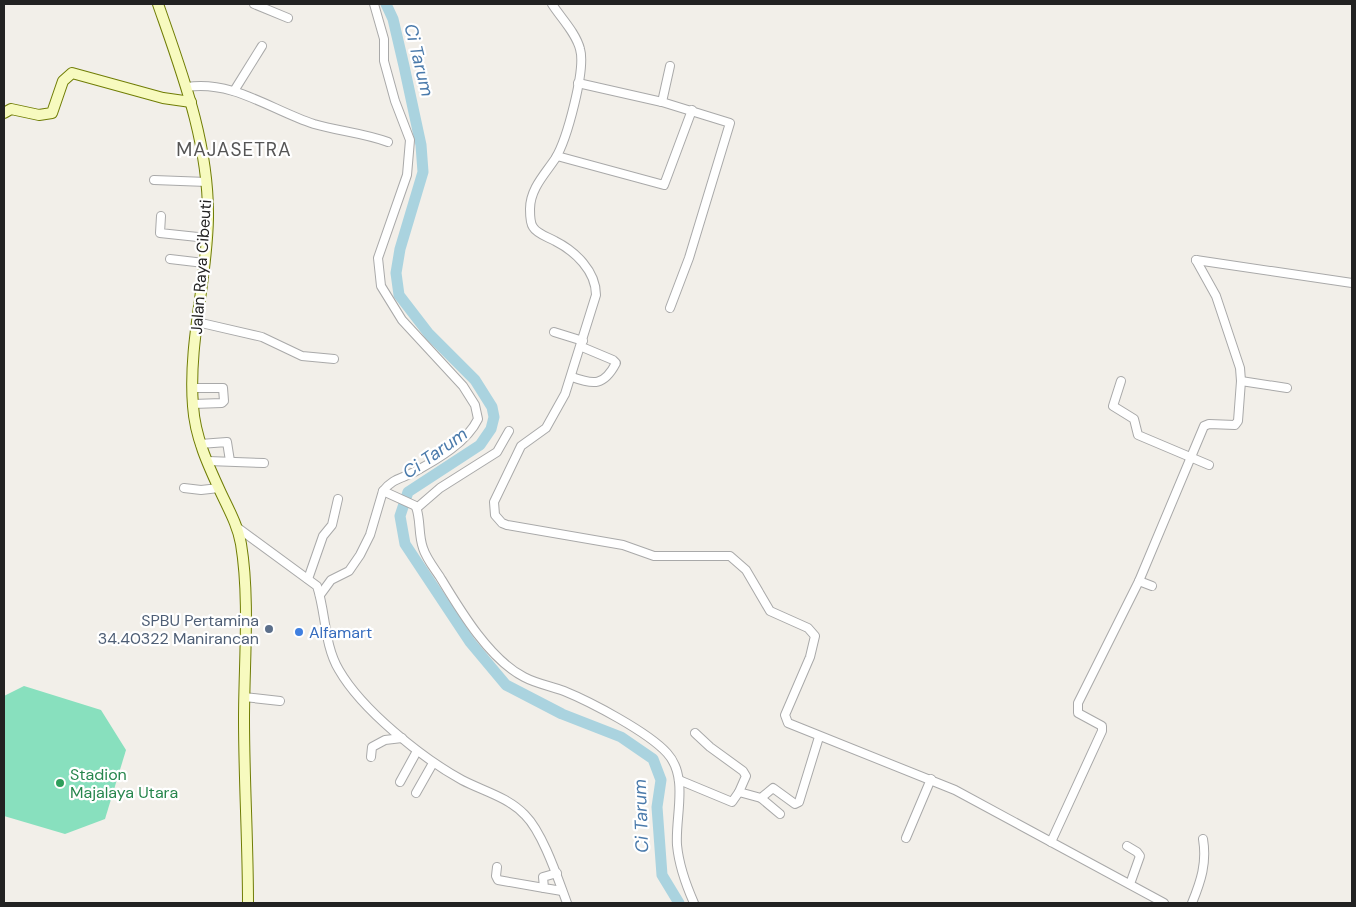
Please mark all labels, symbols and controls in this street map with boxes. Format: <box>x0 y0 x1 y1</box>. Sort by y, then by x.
water label: Ci Tarum <box>398 21 440 99</box>
district label: MAJASETRA <box>176 137 292 162</box>
street label: Jalan Raya Cibeuti <box>186 199 216 335</box>
water label: Ci Tarum <box>398 422 472 484</box>
place label: SPBU Pertamina 34.40322 Manirancan <box>98 610 259 649</box>
place label: Alfamart <box>309 622 372 643</box>
marker: SPBU Pertamina 34.40322 Manirancan <box>263 623 275 635</box>
marker: Alfamart <box>293 626 305 638</box>
place label: Stadion Majalaya Utara <box>70 764 178 803</box>
marker: Stadion Majalaya Utara <box>54 777 66 789</box>
water label: Ci Tarum <box>628 778 654 853</box>

